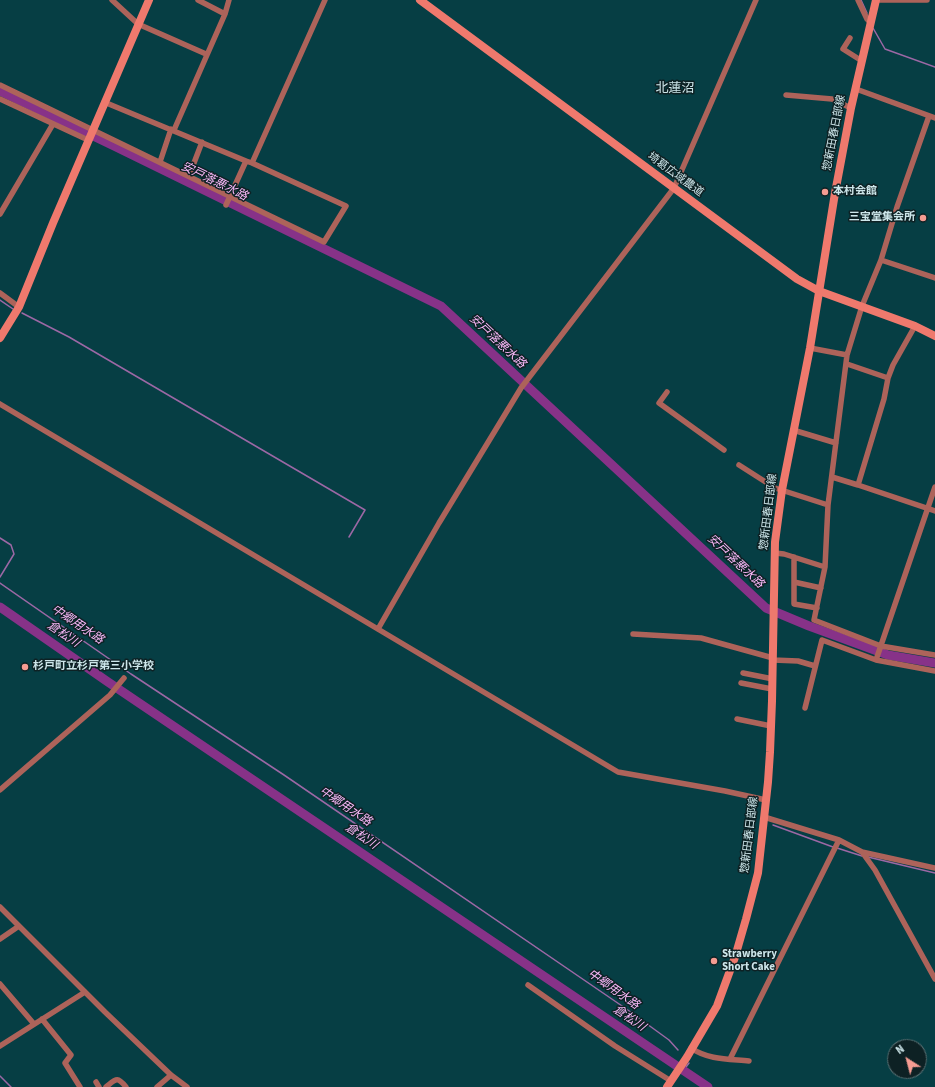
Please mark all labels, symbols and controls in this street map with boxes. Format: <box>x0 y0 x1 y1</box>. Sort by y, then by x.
district label: 北蓮沼 <box>656 81 694 97</box>
street label: 惣新田春日部線 <box>821 94 849 172</box>
street label: 埼葛広域農道 <box>644 150 706 200</box>
water label: 安戸落悪水路 <box>178 160 250 204</box>
place label: 本村会館 <box>833 185 877 199</box>
marker: 本村会館 <box>820 187 830 197</box>
place label: 三宝堂集会所 <box>849 211 915 225</box>
marker: 三宝堂集会所 <box>918 213 928 223</box>
water label: 安戸落悪水路 <box>466 312 528 372</box>
street label: 惣新田春日部線 <box>758 473 780 551</box>
water label: 安戸落悪水路 <box>704 532 766 592</box>
water label: 中郷用水路 <box>48 602 106 648</box>
water label: 倉松川 <box>44 619 82 651</box>
place label: 杉戸町立杉戸第三小学校 <box>33 660 154 674</box>
marker: 杉戸町立杉戸第三小学校 <box>20 662 30 672</box>
water label: 中郷用水路 <box>316 784 374 830</box>
street label: 惣新田春日部線 <box>739 796 761 874</box>
water label: 倉松川 <box>342 821 380 853</box>
place label: Strawberry Short Cake <box>722 948 777 974</box>
marker: Strawberry Short Cake <box>709 956 719 966</box>
water label: 中郷用水路 <box>584 967 642 1013</box>
water label: 倉松川 <box>610 1003 648 1035</box>
north arrow <box>887 1039 927 1079</box>
text: N <box>893 1041 908 1058</box>

